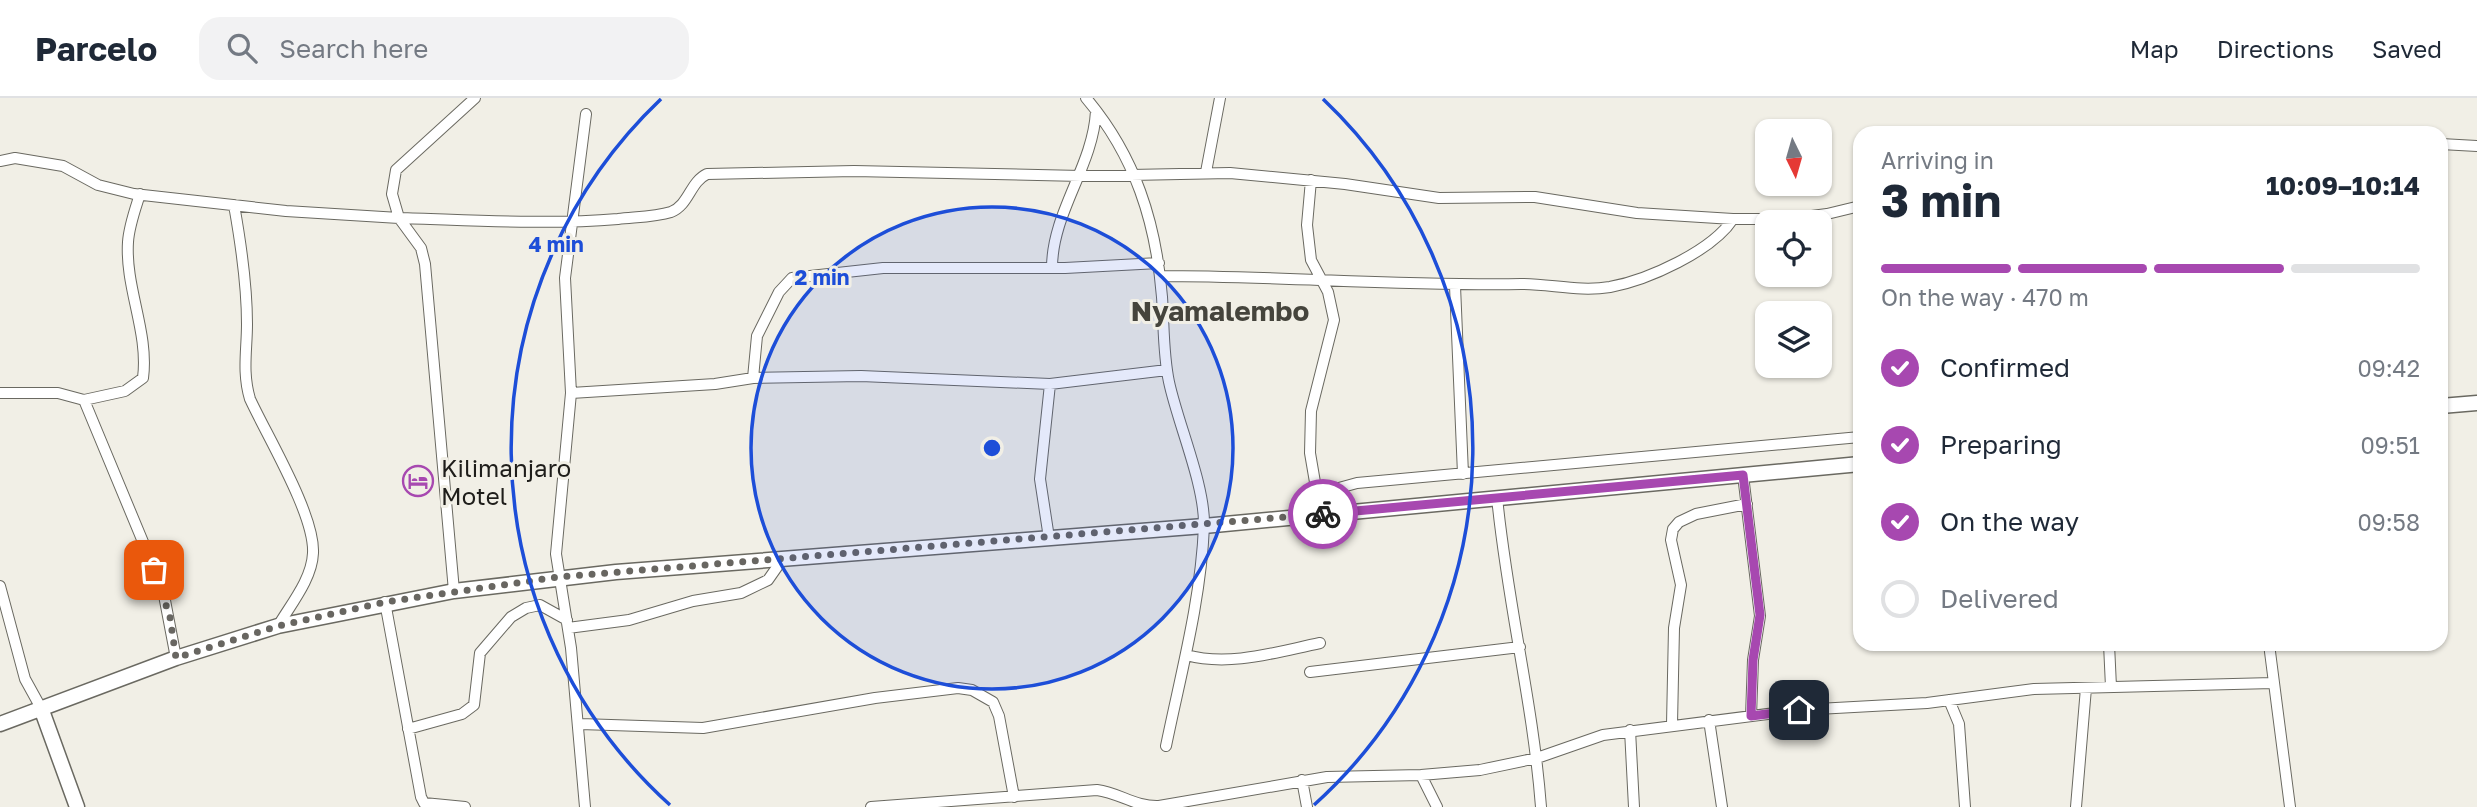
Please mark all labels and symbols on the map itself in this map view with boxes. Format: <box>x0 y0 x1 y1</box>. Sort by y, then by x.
north arrow <box>1755 119 1832 196</box>
text: 4 min <box>528 231 584 257</box>
text: 2 min <box>795 264 849 290</box>
district label: Nyamalembo <box>1131 294 1309 327</box>
centre of rings <box>980 436 1004 460</box>
place label: Kilimanjaro Motel <box>441 453 571 510</box>
hotel icon: Kilimanjaro Motel <box>401 464 435 498</box>
courier <box>1288 479 1358 549</box>
pin <box>124 540 184 600</box>
pin <box>1769 680 1829 740</box>

